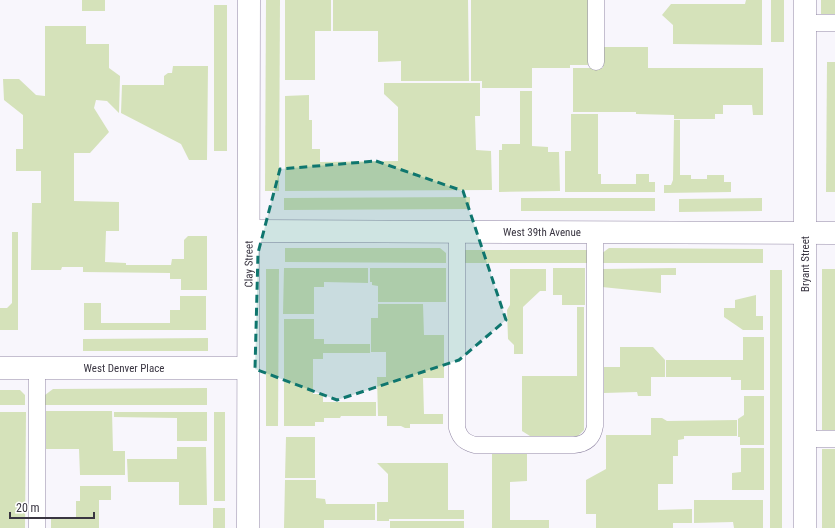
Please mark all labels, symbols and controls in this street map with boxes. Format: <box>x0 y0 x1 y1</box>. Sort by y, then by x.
street label: West 39th Avenue <box>503 225 581 239</box>
street label: Bryant Street <box>799 236 812 292</box>
street label: Clay Street <box>242 241 255 287</box>
street label: West Denver Place <box>84 362 164 375</box>
scale bar <box>10 494 94 520</box>
text: 20 m <box>16 501 40 515</box>

